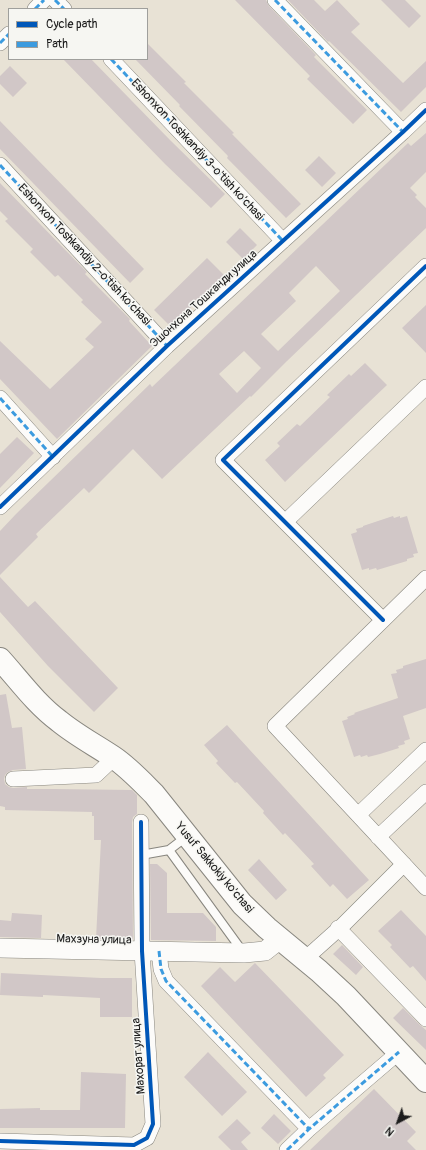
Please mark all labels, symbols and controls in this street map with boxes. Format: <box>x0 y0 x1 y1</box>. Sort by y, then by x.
legend <box>8 8 148 60</box>
text: Cycle path <box>46 17 97 32</box>
text: Path <box>46 37 68 52</box>
street label: Eshonxon Toshkandiy 3-o'tish ko'chasi <box>128 76 266 224</box>
street label: Eshonxon Toshkandiy 2-o'tish ko'chasi <box>15 181 153 329</box>
street label: Эшонхона Тошканди улица <box>147 247 261 351</box>
street label: Yusuf Sakkokiy ko'chasi <box>172 820 256 916</box>
street label: Махзуна улица <box>56 932 132 948</box>
street label: Махорат улица <box>129 1017 149 1095</box>
north arrow <box>378 1102 418 1142</box>
text: N <box>383 1124 397 1139</box>

